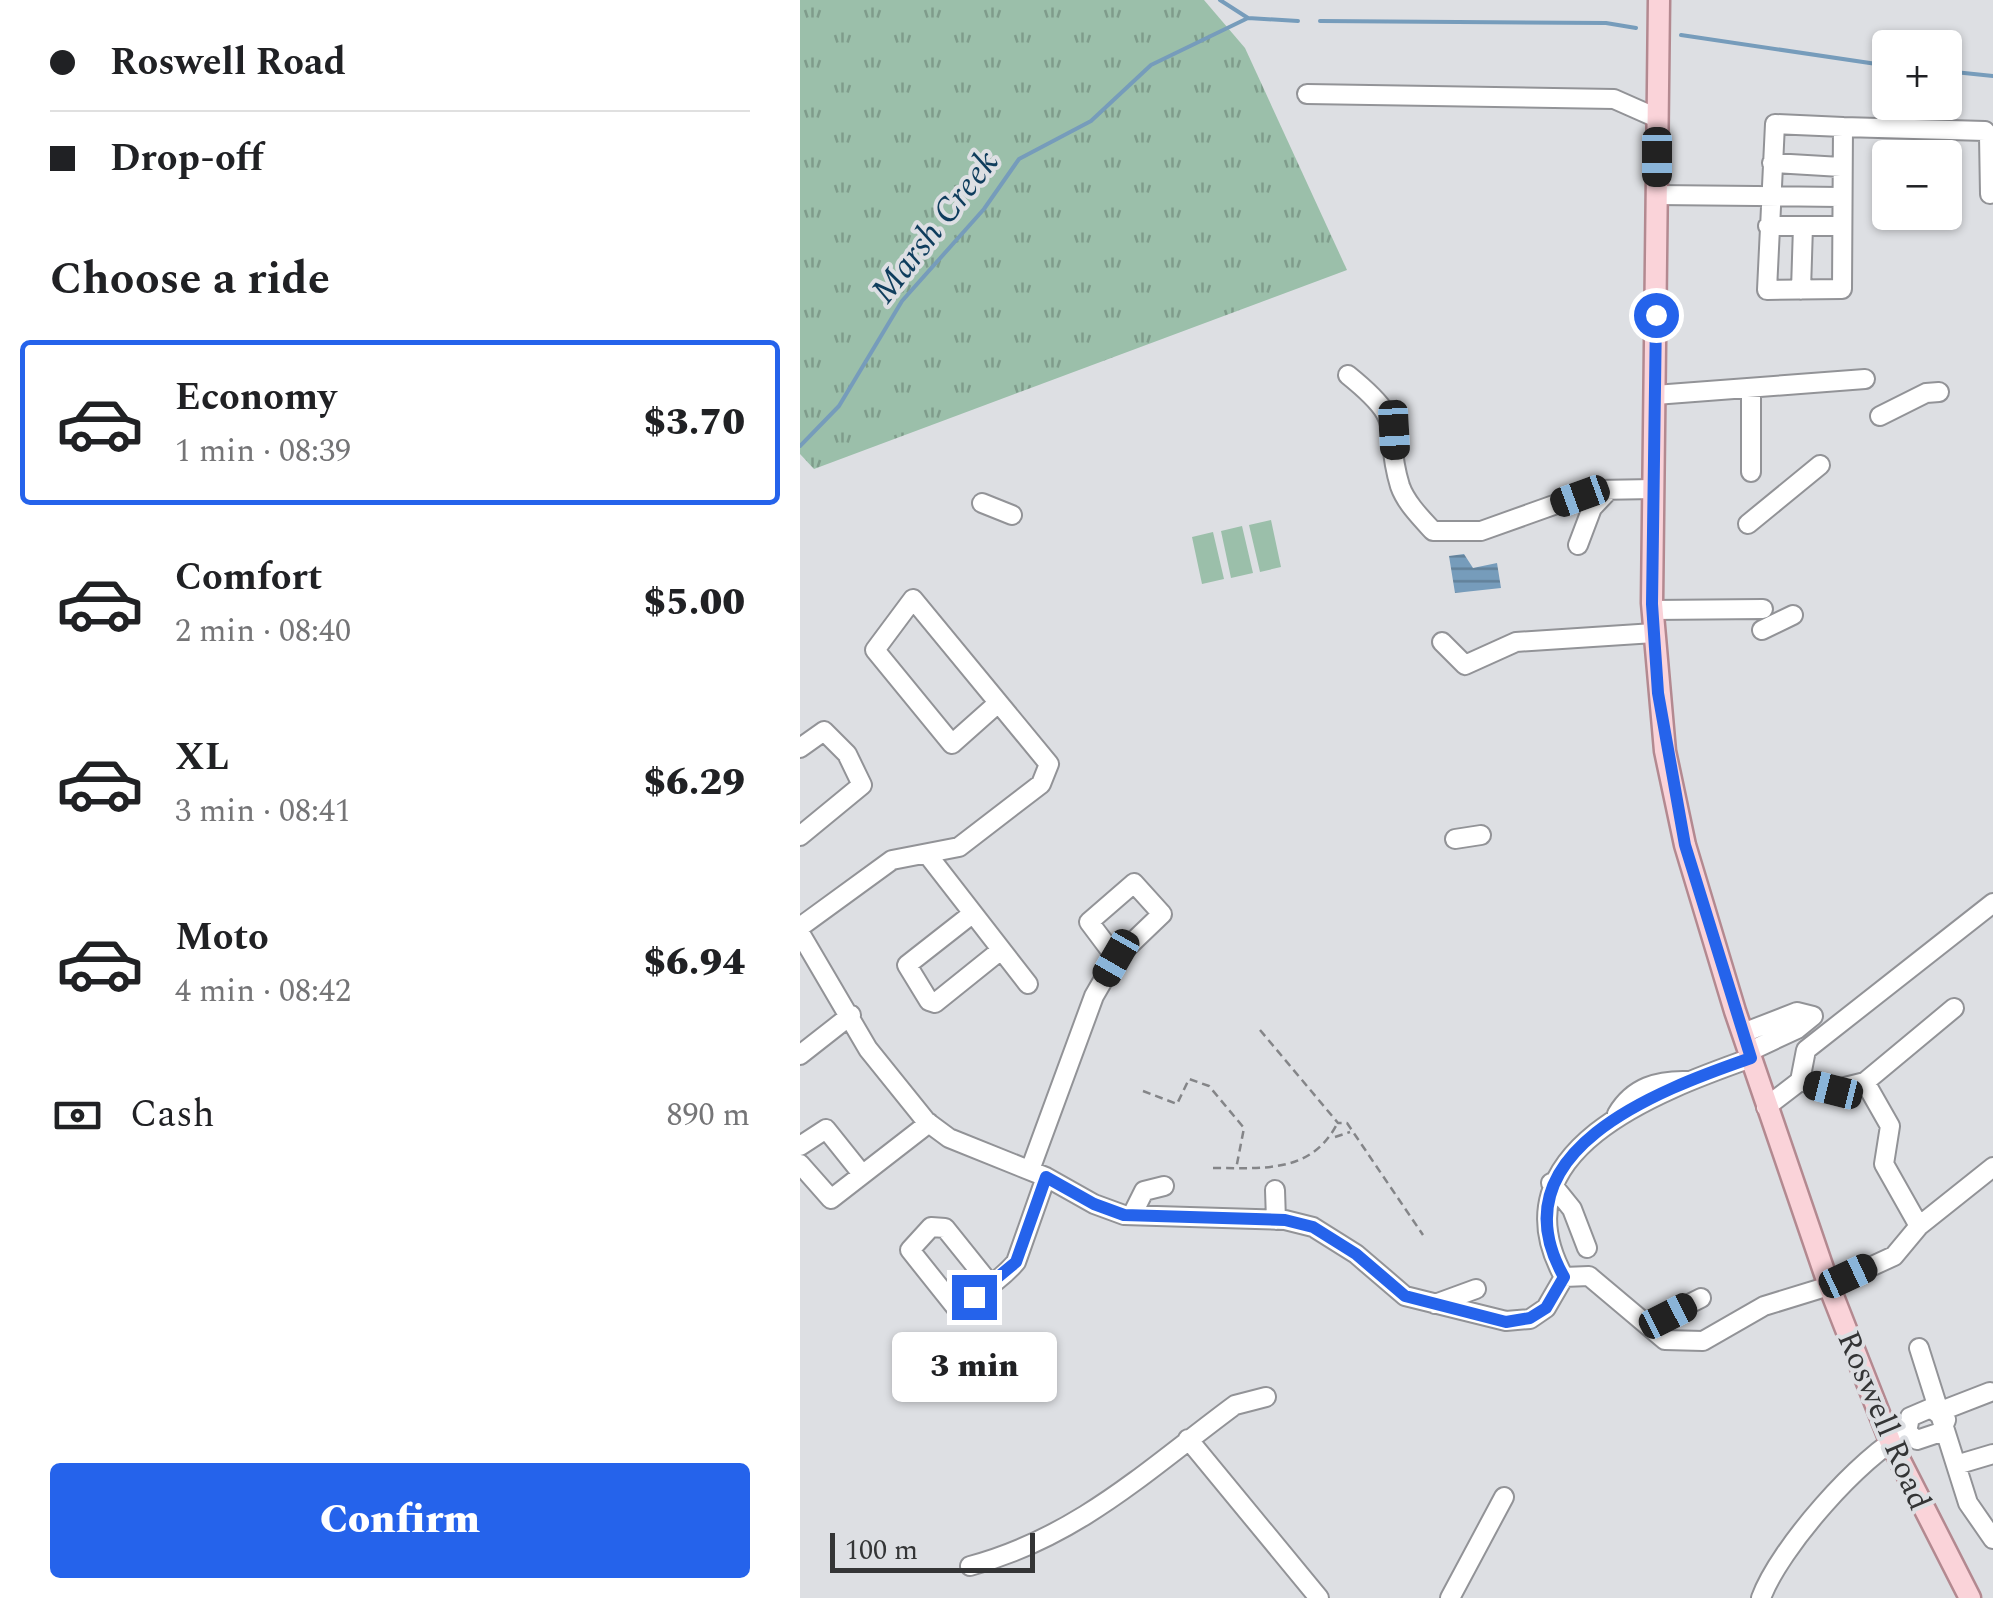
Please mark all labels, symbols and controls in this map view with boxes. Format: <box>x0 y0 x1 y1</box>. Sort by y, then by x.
map controls <box>1872 30 1962 230</box>
button: + <box>1872 30 1962 120</box>
text: Roswell Road <box>110 34 346 92</box>
car <box>1642 127 1672 187</box>
text: Drop-off <box>110 130 264 188</box>
water label: Marsh Creek <box>858 139 1012 315</box>
button: − <box>1872 140 1962 230</box>
text: Choose a ride <box>50 245 330 314</box>
route start <box>1634 293 1679 338</box>
text: Economy <box>175 369 336 427</box>
icon: car <box>55 378 145 468</box>
text: $3.70 <box>643 394 745 452</box>
car <box>1377 399 1411 461</box>
text: 1 min · 08:39 <box>175 427 351 476</box>
car <box>1547 472 1613 520</box>
text: Comfort <box>175 549 322 607</box>
icon: car <box>55 558 145 648</box>
text: $5.00 <box>643 574 745 632</box>
text: 2 min · 08:40 <box>175 607 351 656</box>
text: XL <box>175 729 229 787</box>
icon: car <box>55 738 145 828</box>
text: $6.29 <box>643 754 745 812</box>
text: 3 min · 08:41 <box>175 787 351 836</box>
text: Moto <box>175 909 269 967</box>
icon: car <box>55 918 145 1008</box>
car <box>1088 925 1144 991</box>
text: $6.94 <box>643 934 745 992</box>
text: 4 min · 08:42 <box>175 967 351 1016</box>
car <box>1800 1068 1866 1112</box>
text: Cash <box>130 1086 215 1144</box>
icon: cash <box>50 1088 105 1143</box>
text: 890 m <box>666 1091 750 1140</box>
car <box>1814 1250 1882 1302</box>
route end <box>952 1275 997 1320</box>
car <box>1634 1289 1702 1343</box>
street label: Roswell Road <box>1824 1323 1943 1518</box>
callout: 3 min <box>891 1332 1056 1402</box>
text: 3 min <box>930 1342 1019 1391</box>
button: Confirm <box>50 1463 750 1578</box>
scale bar <box>830 1528 1035 1572</box>
text: 100 m <box>845 1529 918 1572</box>

